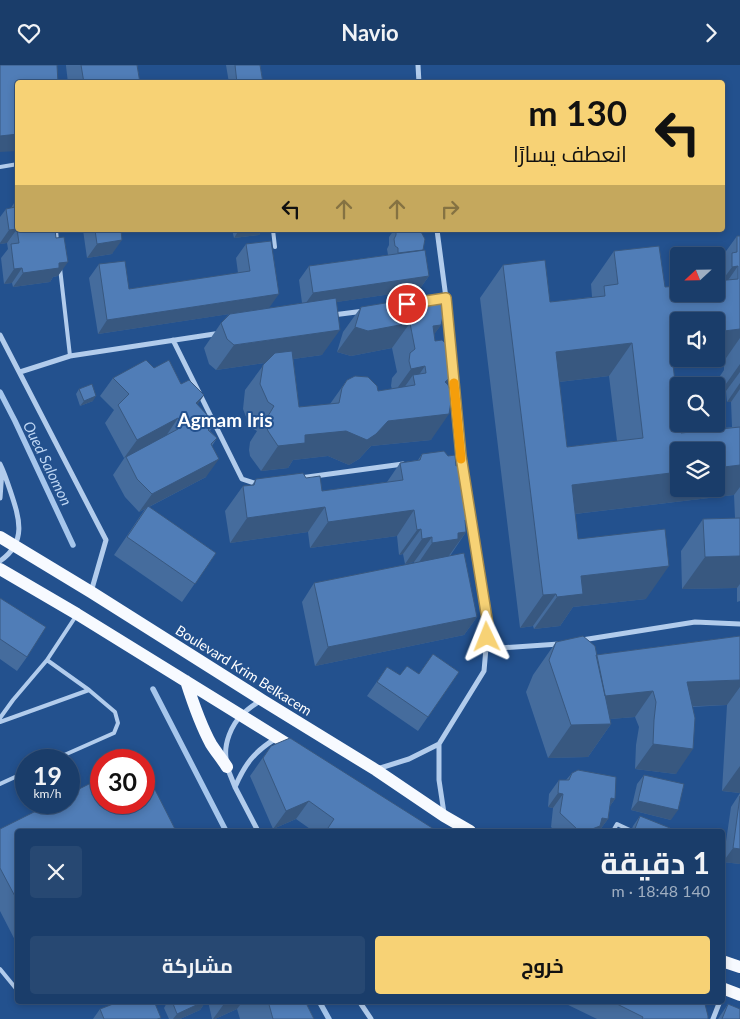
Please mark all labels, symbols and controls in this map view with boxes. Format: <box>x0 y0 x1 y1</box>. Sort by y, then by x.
icon: heart <box>15 19 43 47</box>
text: Navio <box>341 19 399 46</box>
icon: forward <box>697 19 725 47</box>
text: 130 m <box>528 91 627 133</box>
icon: left <box>645 100 710 165</box>
text: انعطف يسارًا <box>513 140 627 167</box>
icon: left <box>277 195 305 223</box>
icon: ahead <box>330 195 358 223</box>
icon: ahead <box>383 195 411 223</box>
icon: right <box>436 195 464 223</box>
north arrow <box>670 247 725 303</box>
map controls <box>670 247 725 497</box>
pin <box>386 283 428 325</box>
icon: arrive <box>393 290 421 318</box>
button: sound <box>670 312 725 367</box>
button: search <box>670 377 725 432</box>
district label: Agmam Iris <box>176 408 273 431</box>
water label: Oued Salomon <box>20 418 76 508</box>
button: layers <box>670 442 725 497</box>
position arrow <box>460 610 512 662</box>
street label: Boulevard Krim Belkacem <box>173 621 315 719</box>
speed limit sign: 30 <box>90 749 155 814</box>
text: 19 <box>33 760 62 790</box>
text: km/h <box>33 786 62 801</box>
text: 1 دقيقة <box>600 844 710 880</box>
button: close <box>30 846 82 898</box>
text: 140 m · 18:48 <box>611 881 710 900</box>
button: مشاركة <box>30 936 365 994</box>
button: خروج <box>375 936 710 994</box>

